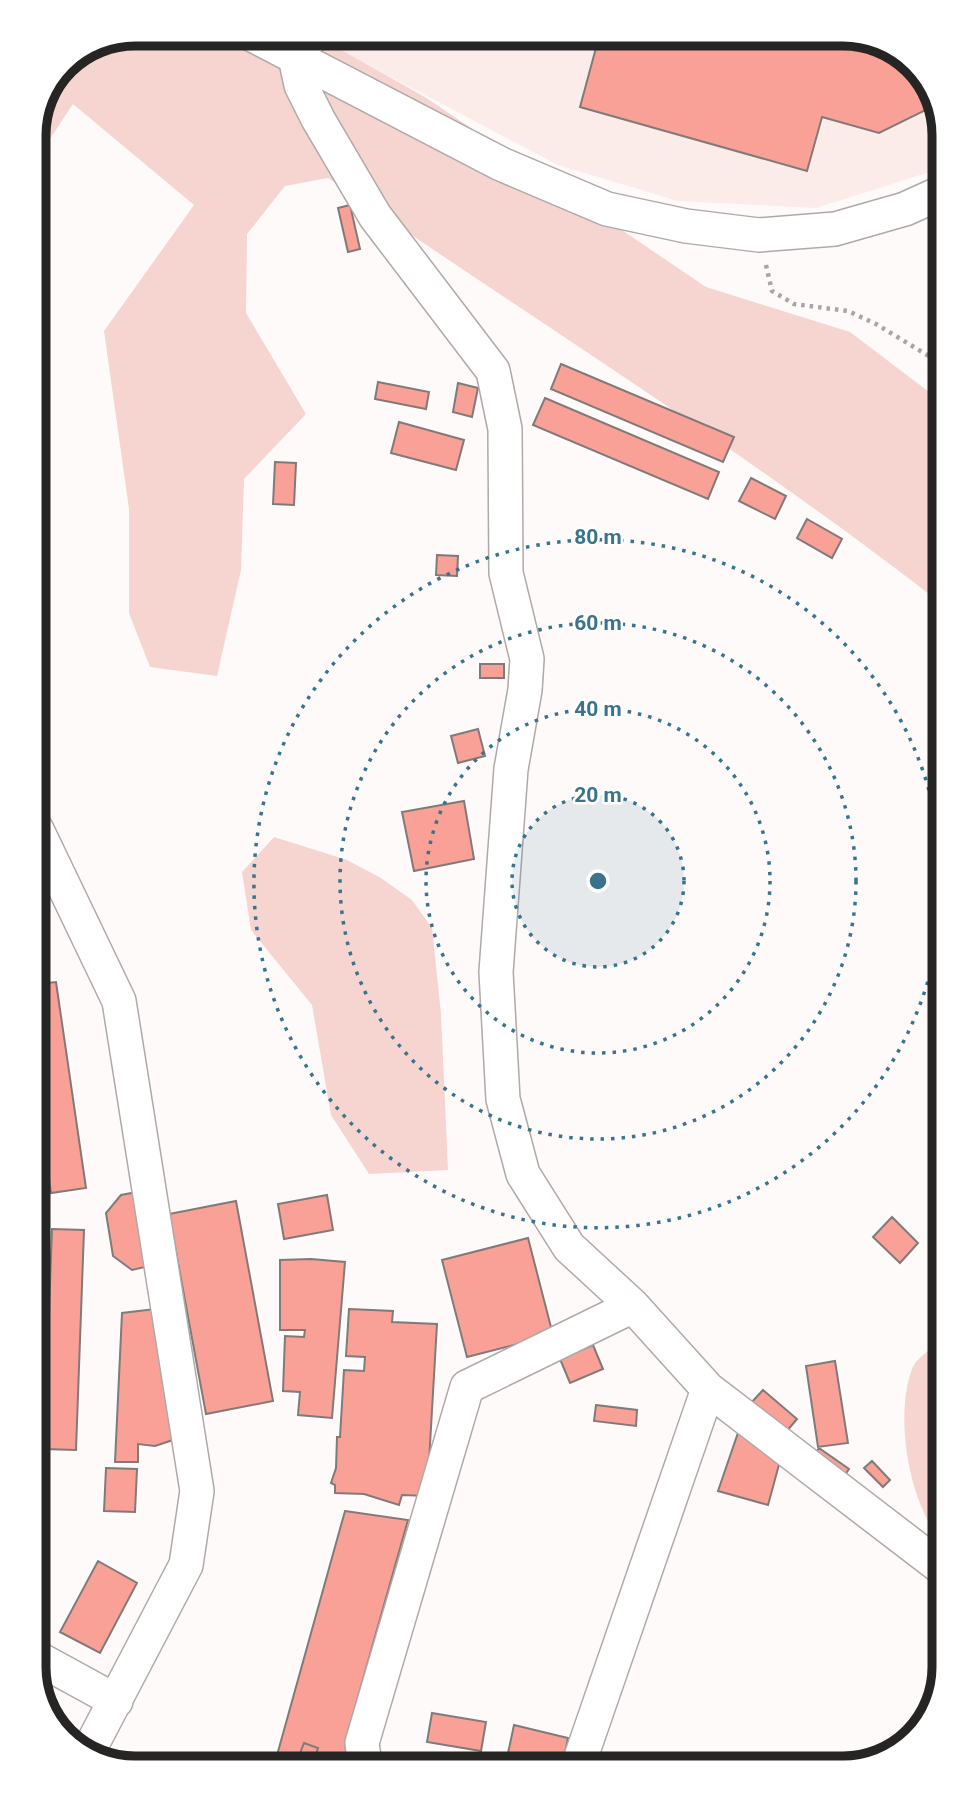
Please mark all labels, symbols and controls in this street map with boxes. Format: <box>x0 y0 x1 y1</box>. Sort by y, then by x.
text: 80 m <box>574 525 622 549</box>
text: 60 m <box>574 611 622 635</box>
text: 40 m <box>574 697 622 721</box>
text: 20 m <box>574 783 622 807</box>
centre of rings <box>586 869 610 893</box>

